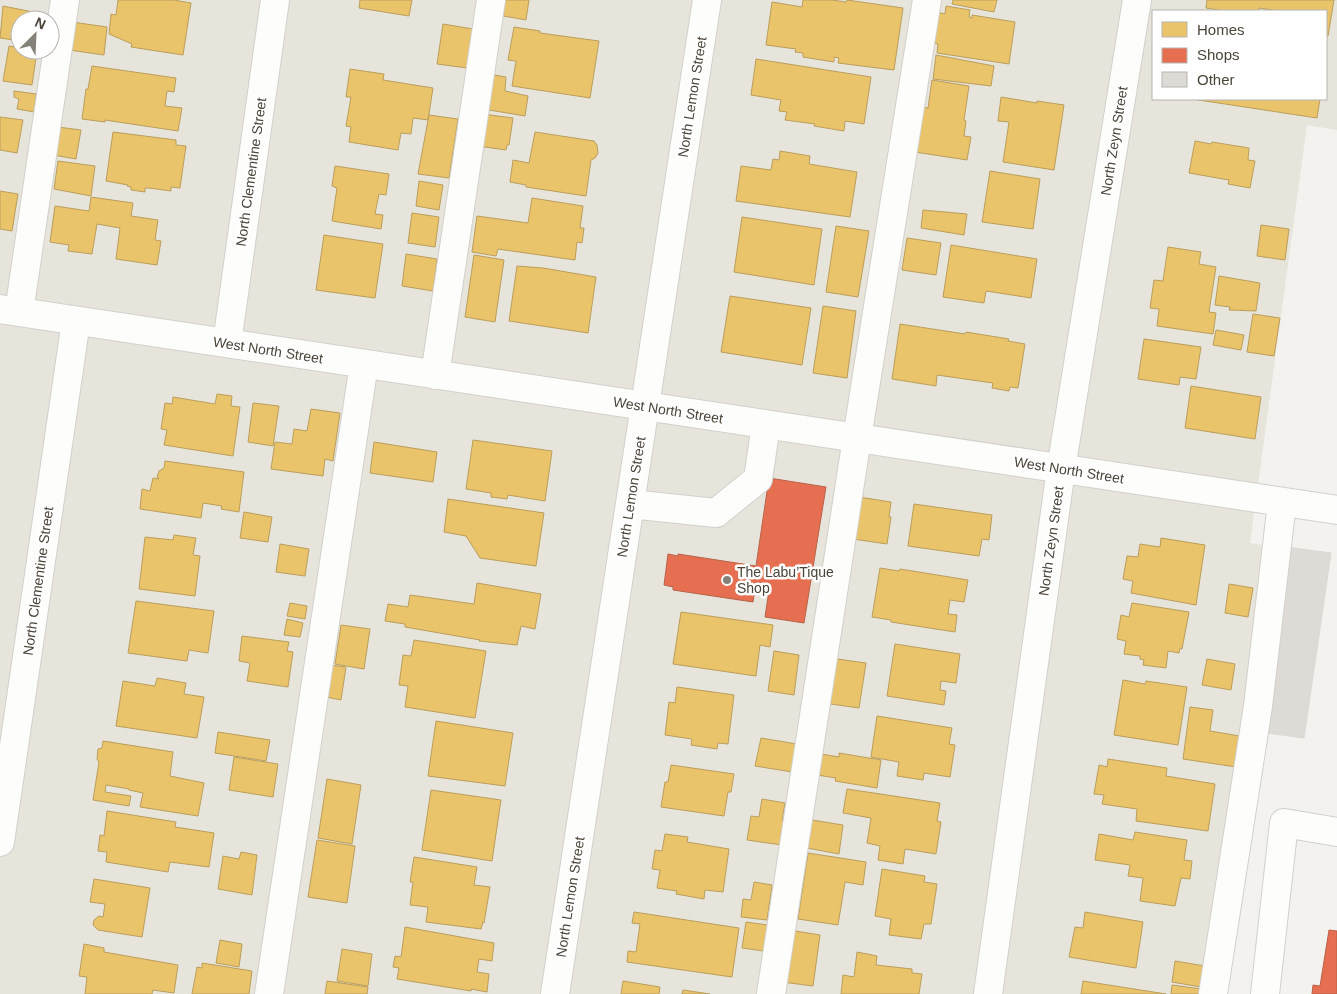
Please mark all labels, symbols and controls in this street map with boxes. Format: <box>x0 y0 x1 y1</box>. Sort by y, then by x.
north arrow <box>10 10 60 60</box>
legend <box>1152 10 1327 100</box>
text: N <box>32 14 48 32</box>
text: Homes <box>1197 21 1245 38</box>
street label: North Lemon Street <box>675 35 709 159</box>
text: Shops <box>1197 46 1240 63</box>
text: Other <box>1197 71 1235 88</box>
street label: North Zeyn Street <box>1097 85 1131 197</box>
street label: North Clementine Street <box>233 96 269 247</box>
street label: West North Street <box>212 333 324 367</box>
street label: West North Street <box>612 393 724 427</box>
street label: North Lemon Street <box>614 435 648 559</box>
street label: West North Street <box>1013 453 1125 487</box>
street label: North Zeyn Street <box>1035 485 1067 597</box>
street label: North Clementine Street <box>20 505 56 656</box>
place label: The Labu’Tique Shop <box>737 564 834 596</box>
marker: The Labu’Tique Shop <box>721 574 733 586</box>
street label: North Lemon Street <box>553 835 587 959</box>

